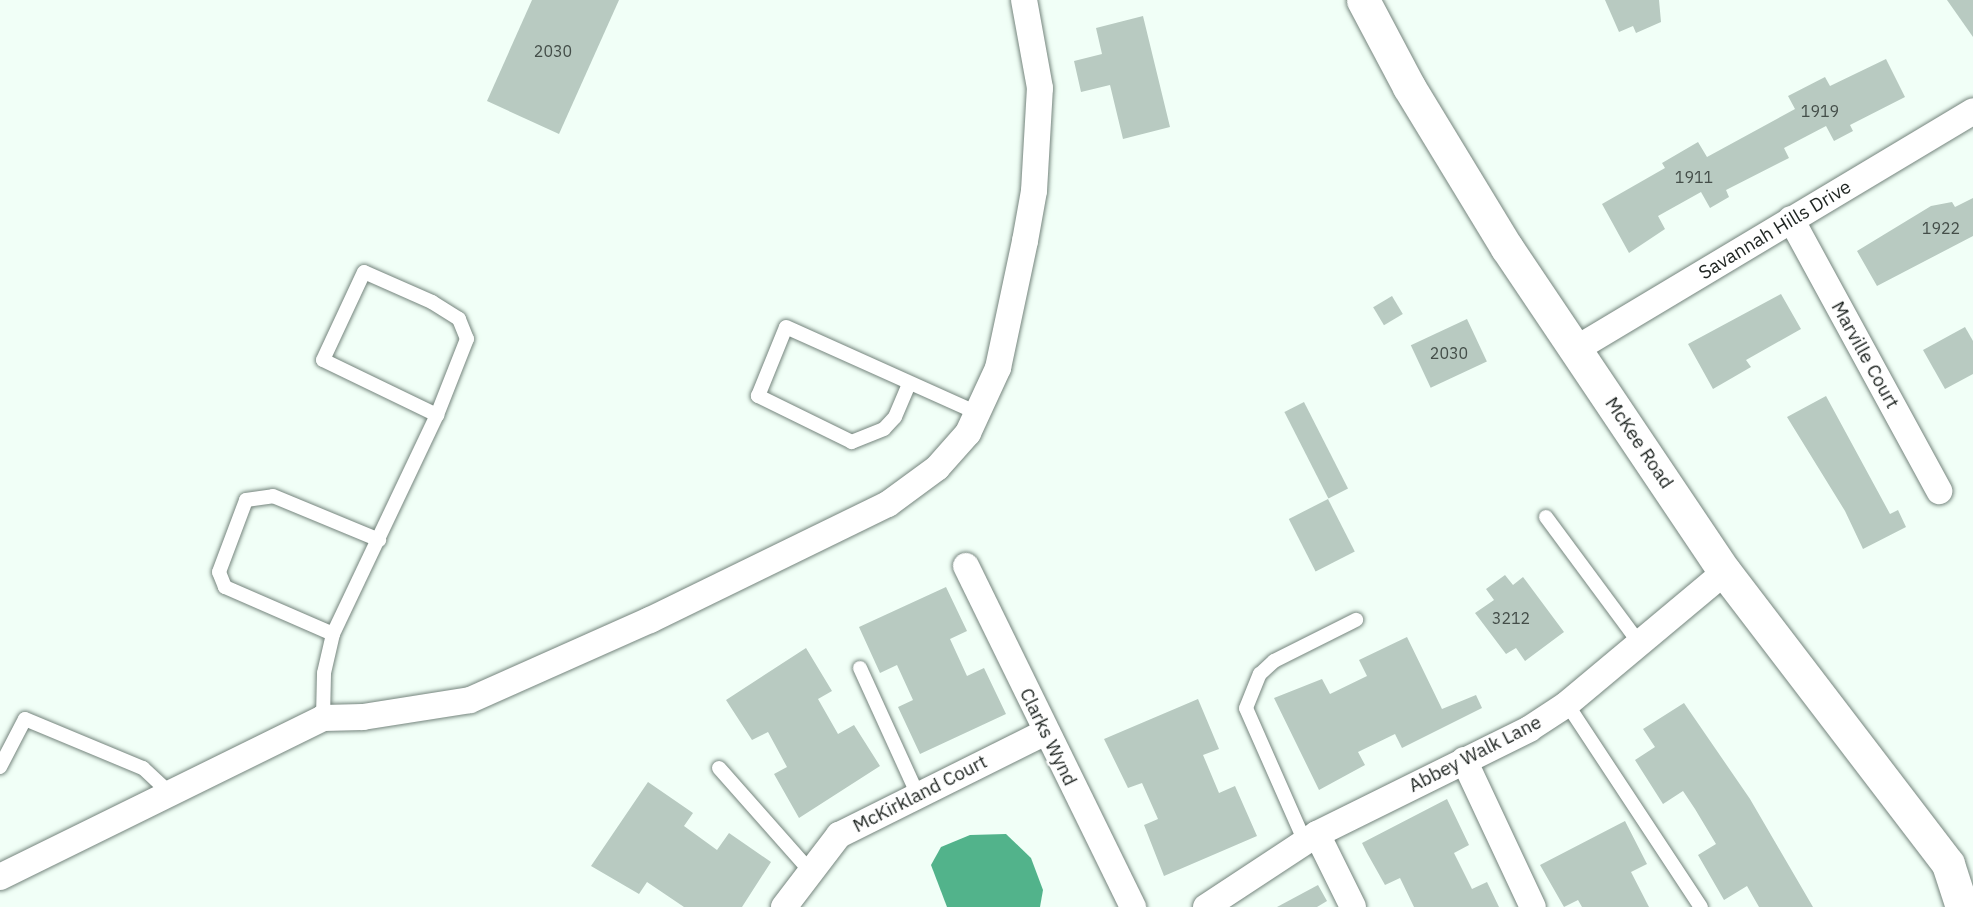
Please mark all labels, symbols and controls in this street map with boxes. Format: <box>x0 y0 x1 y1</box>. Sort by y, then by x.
house number: 2030 <box>534 41 572 61</box>
house number: 1919 <box>1801 101 1839 121</box>
house number: 1911 <box>1675 167 1713 187</box>
street label: Savannah Hills Drive <box>1695 176 1855 284</box>
house number: 1922 <box>1922 218 1960 238</box>
street label: Marville Court <box>1826 297 1904 413</box>
house number: 2030 <box>1430 343 1468 363</box>
street label: McKee Road <box>1600 393 1678 493</box>
house number: 3212 <box>1492 608 1530 628</box>
street label: Clarks Wynd <box>1015 684 1081 790</box>
street label: Abbey Walk Lane <box>1405 711 1545 797</box>
street label: McKirkland Court <box>849 750 991 838</box>

